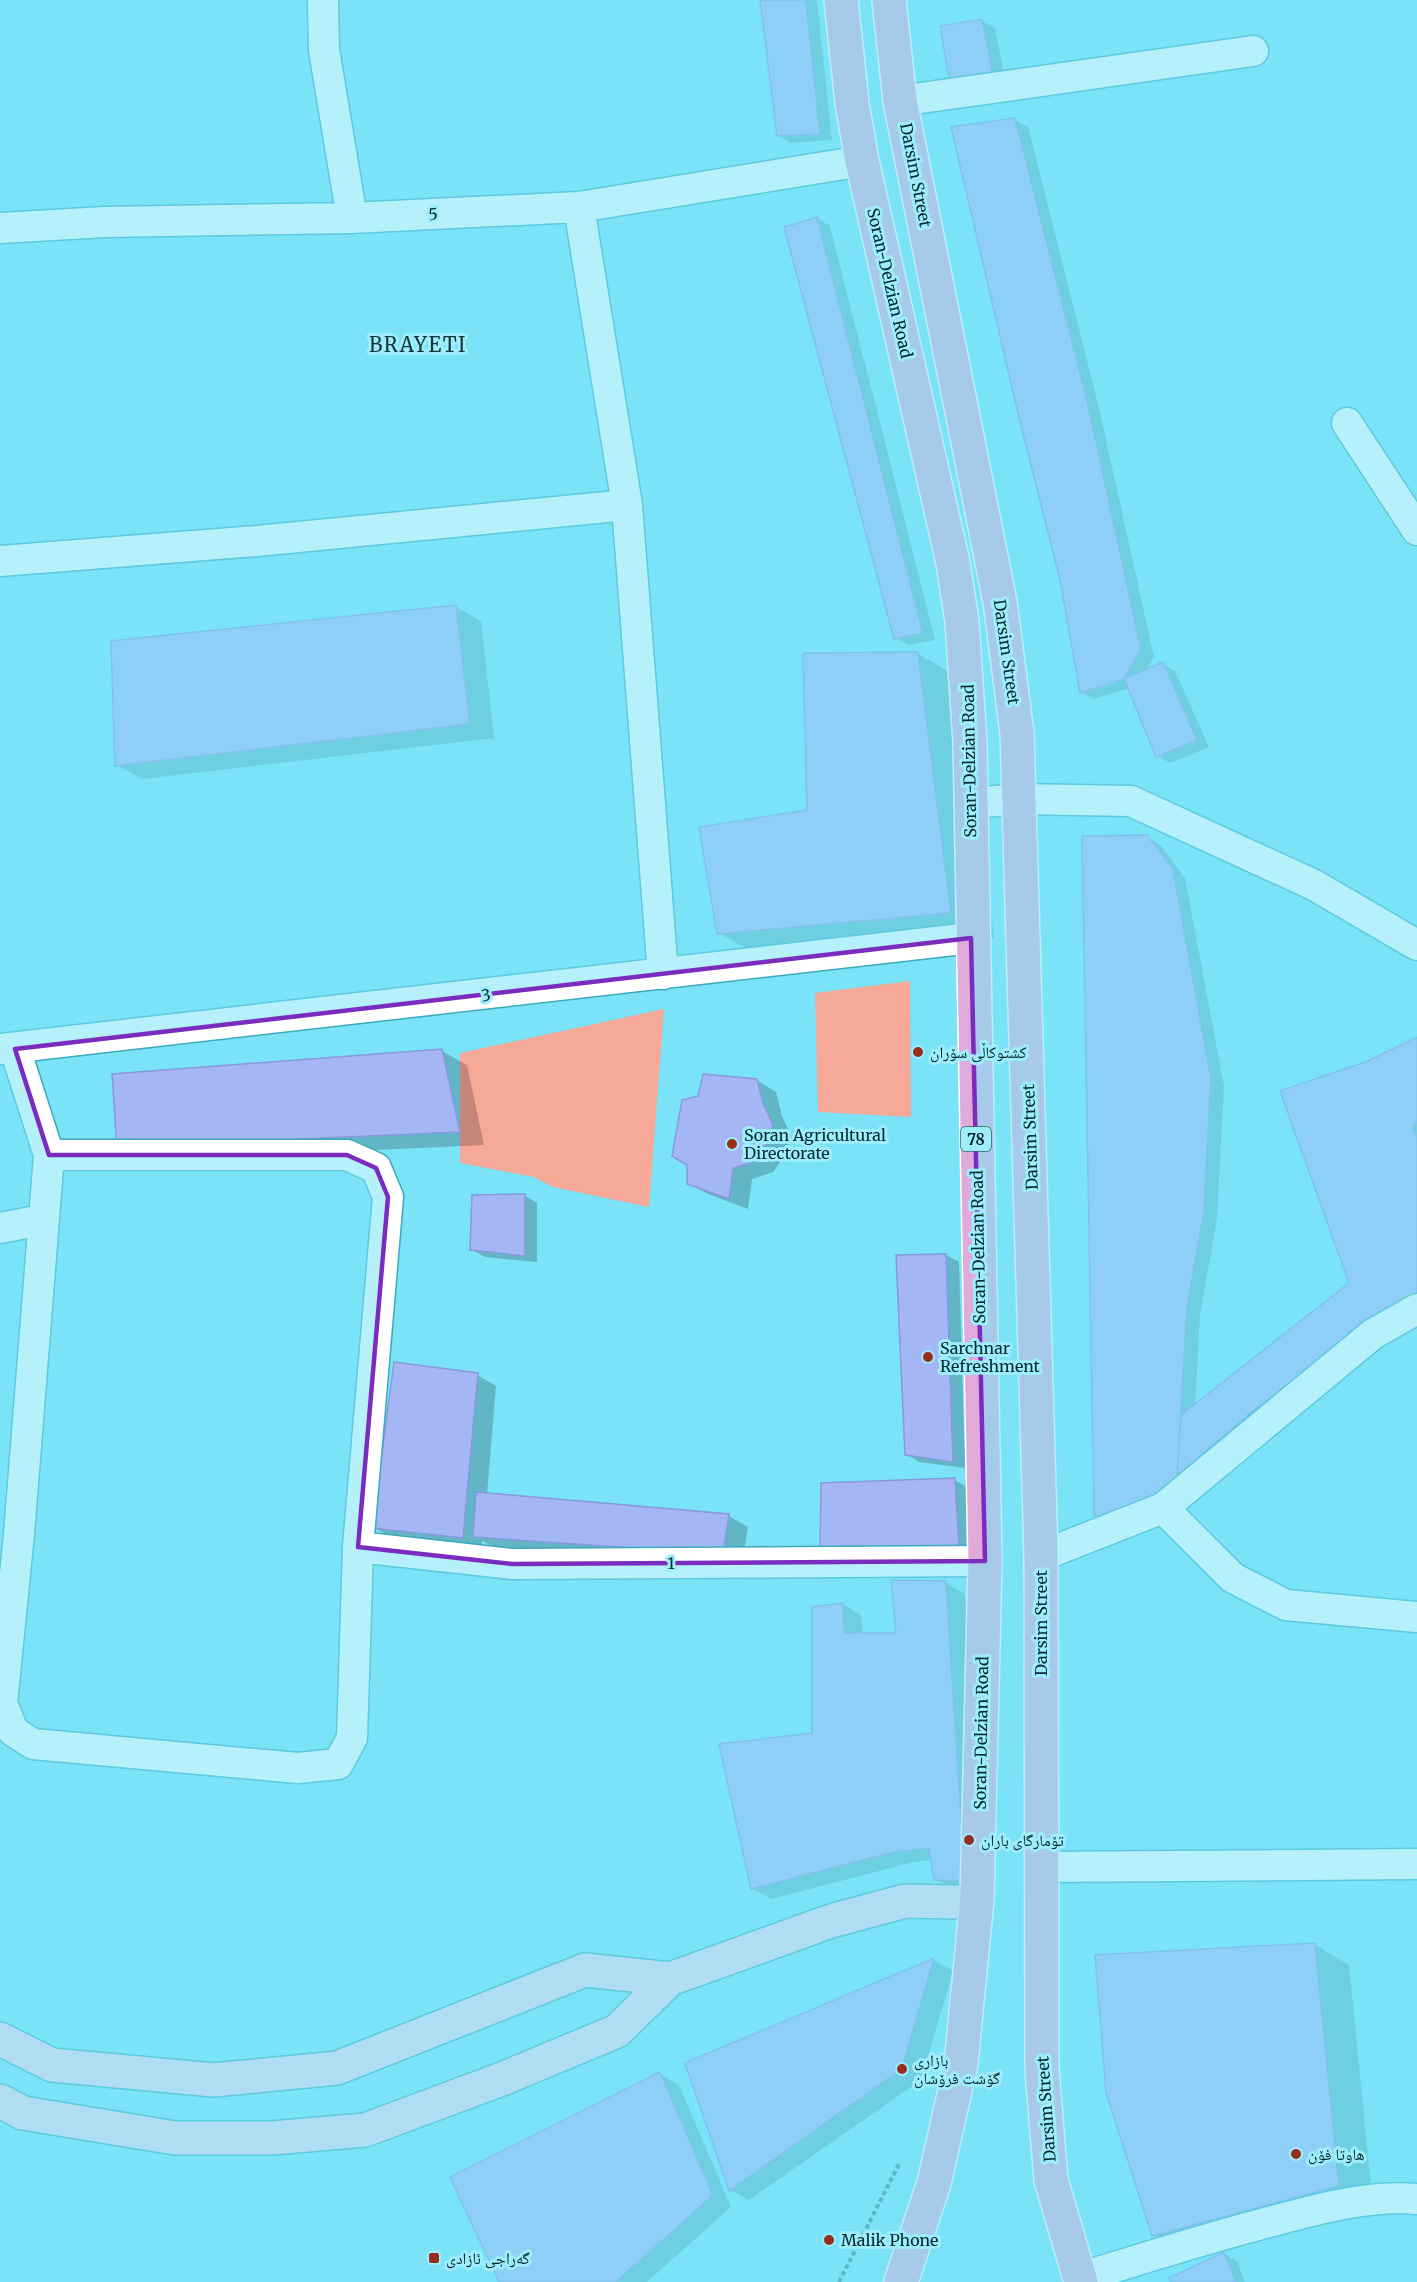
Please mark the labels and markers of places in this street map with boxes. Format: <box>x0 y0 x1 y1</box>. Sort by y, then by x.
place label: کشتوکاڵی سۆران <box>930 1042 1027 1063</box>
marker: کشتوکاڵی سۆران <box>911 1045 925 1059</box>
place label: Soran Agricultural Directorate <box>744 1125 886 1163</box>
marker: Soran Agricultural Directorate <box>725 1137 739 1151</box>
place label: Sarchnar Refreshment <box>940 1338 1041 1376</box>
marker: Sarchnar Refreshment <box>921 1350 935 1364</box>
place label: تۆمارگای باران <box>981 1830 1064 1851</box>
marker: تۆمارگای باران <box>962 1833 976 1847</box>
place label: بازاڕی گۆشت فرۆشان <box>914 2050 1001 2089</box>
marker: بازاڕی گۆشت فرۆشان <box>895 2062 909 2076</box>
place label: هاوتا فۆن <box>1308 2144 1365 2165</box>
marker: هاوتا فۆن <box>1289 2147 1303 2161</box>
place label: Malik Phone <box>841 2230 938 2250</box>
marker: Malik Phone <box>822 2233 836 2247</box>
place label: گەراجی ئازادی <box>446 2248 530 2269</box>
marker: گەراجی ئازادی <box>427 2251 441 2265</box>

